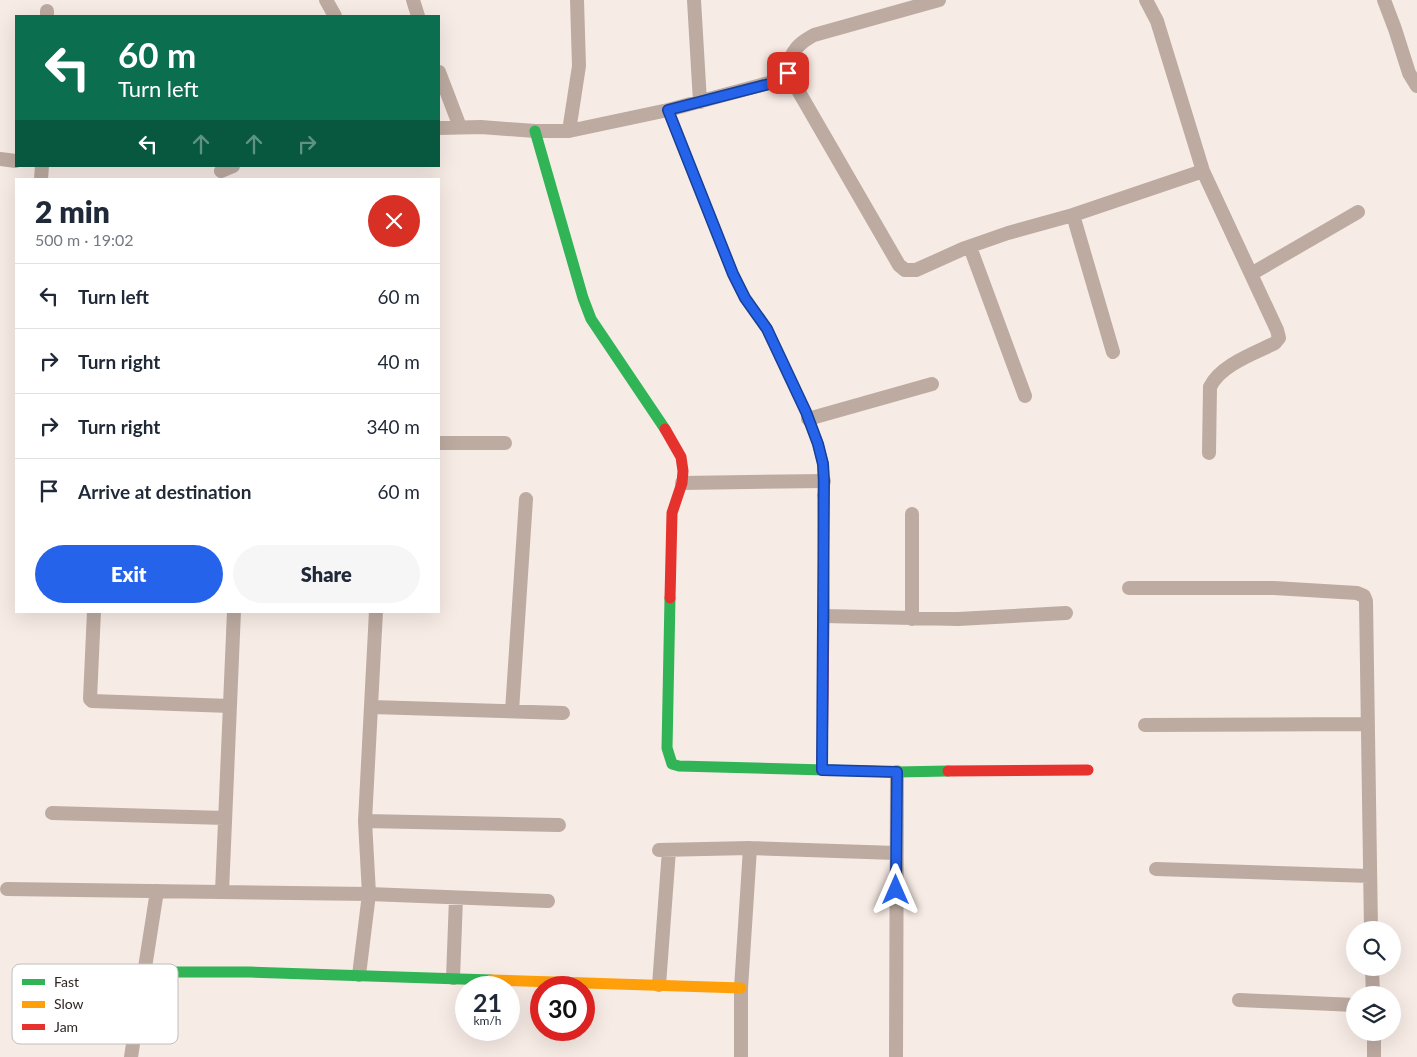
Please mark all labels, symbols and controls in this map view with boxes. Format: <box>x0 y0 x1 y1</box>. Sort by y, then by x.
text: 60 m <box>118 33 196 75</box>
icon: left <box>35 35 100 100</box>
pin <box>767 52 809 94</box>
icon: arrive <box>774 59 802 87</box>
text: Turn left <box>118 75 199 102</box>
icon: left <box>134 130 162 158</box>
icon: ahead <box>187 130 215 158</box>
icon: ahead <box>240 130 268 158</box>
icon: right <box>293 130 321 158</box>
text: 2 min <box>35 193 110 229</box>
button: close <box>368 195 420 247</box>
text: 500 m · 19:02 <box>35 230 134 249</box>
icon: left <box>35 282 63 310</box>
text: Turn left <box>78 285 149 308</box>
text: 60 m <box>377 285 420 308</box>
icon: right <box>35 347 63 375</box>
text: Turn right <box>78 350 160 373</box>
text: 40 m <box>377 350 420 373</box>
icon: right <box>35 412 63 440</box>
text: Turn right <box>78 415 160 438</box>
text: 340 m <box>366 415 420 438</box>
icon: arrive <box>35 477 63 505</box>
text: Arrive at destination <box>78 480 251 503</box>
text: 60 m <box>377 480 420 503</box>
button: Exit <box>35 545 223 603</box>
button: Share <box>233 545 420 603</box>
position arrow <box>869 863 921 915</box>
map controls <box>1346 921 1401 1041</box>
button: search <box>1346 921 1401 976</box>
legend <box>12 964 178 1044</box>
text: Fast <box>54 973 79 990</box>
speed limit sign: 30 <box>530 976 595 1041</box>
button: layers <box>1346 986 1401 1041</box>
text: 21 <box>473 987 502 1017</box>
text: Slow <box>54 995 84 1012</box>
text: km/h <box>473 1013 502 1028</box>
text: Jam <box>54 1018 78 1035</box>

